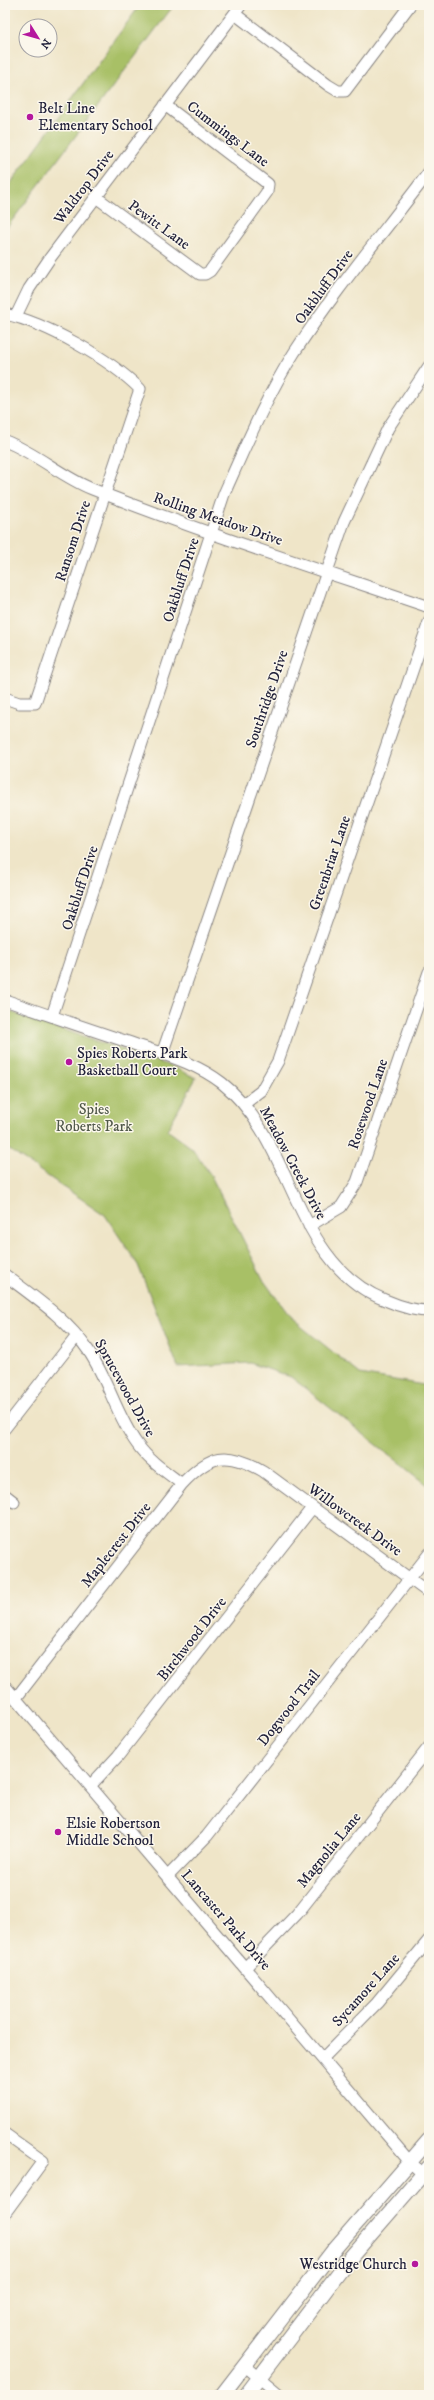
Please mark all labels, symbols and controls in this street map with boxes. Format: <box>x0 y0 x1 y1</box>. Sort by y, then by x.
north arrow <box>18 18 58 58</box>
text: N <box>37 36 53 51</box>
street label: Cummings Lane <box>183 97 273 171</box>
place label: Belt Line Elementary School <box>38 99 153 135</box>
marker: Belt Line Elementary School <box>25 112 35 122</box>
street label: Waldrop Drive <box>49 146 118 229</box>
street label: Pewitt Lane <box>124 196 194 254</box>
street label: Oakbluff Drive <box>290 246 358 328</box>
street label: Rolling Meadow Drive <box>151 488 285 550</box>
street label: Ransom Drive <box>51 498 95 584</box>
street label: Oakbluff Drive <box>158 535 204 625</box>
street label: Southridge Drive <box>241 648 293 750</box>
street label: Greenbriar Lane <box>305 813 355 913</box>
street label: Oakbluff Drive <box>57 843 103 933</box>
place label: Spies Roberts Park Basketball Court <box>77 1044 188 1080</box>
street label: Rosewood Lane <box>344 1056 392 1152</box>
marker: Spies Roberts Park Basketball Court <box>64 1057 74 1067</box>
park label: Spies Roberts Park <box>55 1100 133 1136</box>
street label: Meadow Creek Drive <box>255 1103 331 1223</box>
street label: Sprucewood Drive <box>90 1336 160 1440</box>
street label: Willowcreek Drive <box>303 1479 406 1561</box>
street label: Maplecrest Drive <box>77 1499 155 1591</box>
street label: Birchwood Drive <box>153 1593 231 1685</box>
street label: Dogwood Trail <box>253 1666 325 1750</box>
street label: Magnolia Lane <box>293 1808 365 1892</box>
place label: Elsie Robertson Middle School <box>66 1814 161 1850</box>
marker: Elsie Robertson Middle School <box>53 1827 63 1837</box>
street label: Lancaster Park Drive <box>177 1866 275 1974</box>
street label: Sycamore Lane <box>328 1949 404 2031</box>
place label: Westridge Church <box>298 2255 407 2274</box>
marker: Westridge Church <box>410 2259 420 2269</box>

